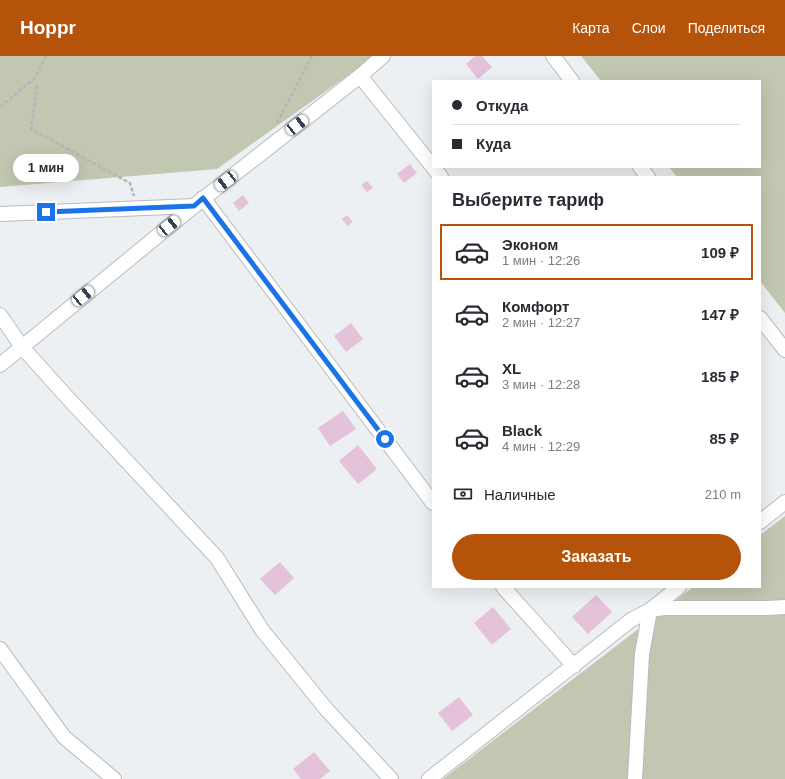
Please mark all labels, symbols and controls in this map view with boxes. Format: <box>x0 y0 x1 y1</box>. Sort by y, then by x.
text: Hoppr <box>20 17 76 38</box>
text: Карта <box>572 20 610 36</box>
text: Слои <box>632 20 666 36</box>
text: Поделиться <box>688 20 765 36</box>
text: Откуда <box>476 97 528 114</box>
car <box>284 113 310 137</box>
text: Куда <box>476 135 511 152</box>
callout: 1 мин <box>13 154 79 182</box>
text: 1 мин <box>28 160 64 175</box>
car <box>213 169 239 193</box>
text: Выберите тариф <box>452 190 604 210</box>
route end <box>37 203 55 221</box>
car <box>156 214 182 238</box>
icon: car <box>454 234 490 270</box>
text: Эконом <box>502 236 558 253</box>
text: 109 ₽ <box>701 244 739 261</box>
text: 1 мин · 12:26 <box>502 253 580 268</box>
car <box>70 284 96 308</box>
icon: car <box>454 296 490 332</box>
text: Комфорт <box>502 298 569 315</box>
text: 147 ₽ <box>701 306 739 323</box>
text: 2 мин · 12:27 <box>502 315 580 330</box>
icon: car <box>454 358 490 394</box>
text: XL <box>502 360 521 377</box>
text: 185 ₽ <box>701 368 739 385</box>
text: 3 мин · 12:28 <box>502 377 580 392</box>
icon: car <box>454 420 490 456</box>
text: Black <box>502 422 542 439</box>
route start <box>376 430 394 448</box>
text: 85 ₽ <box>709 430 739 447</box>
text: 4 мин · 12:29 <box>502 439 580 454</box>
icon: cash <box>452 483 474 505</box>
text: Наличные <box>484 486 556 503</box>
text: 210 m <box>705 487 741 502</box>
button: Заказать <box>452 534 741 580</box>

